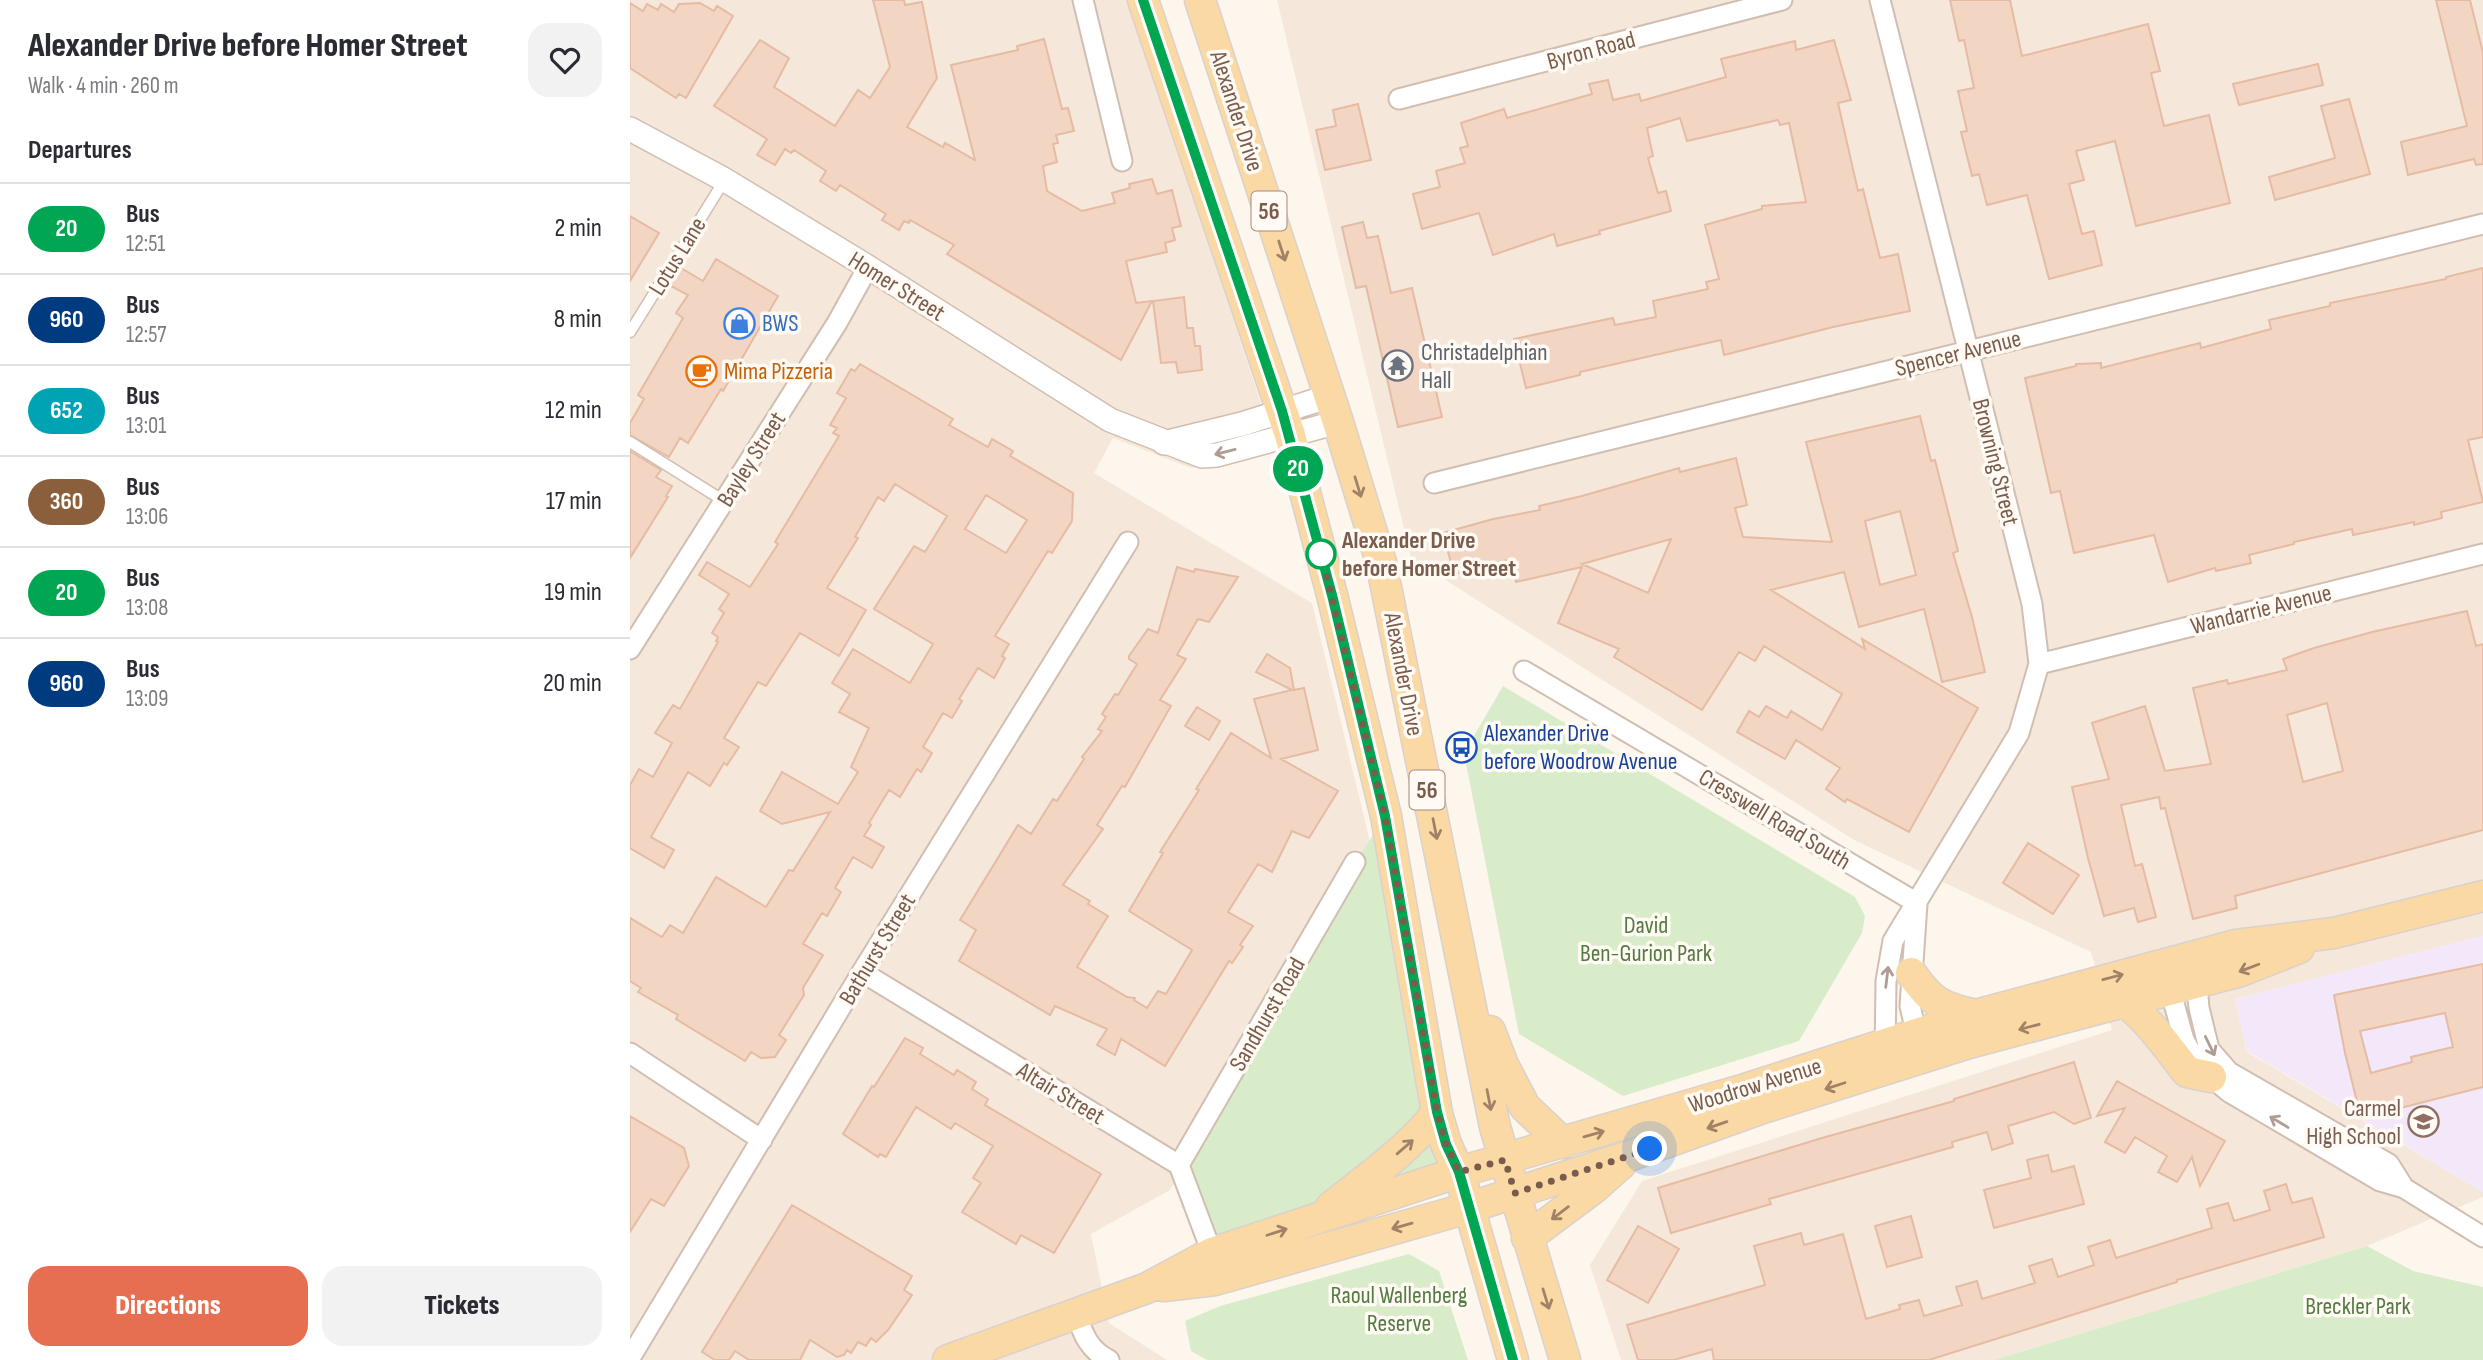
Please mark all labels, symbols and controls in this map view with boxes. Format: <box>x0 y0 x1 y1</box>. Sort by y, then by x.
button: heart <box>528 23 602 97</box>
street label: Byron Road <box>1544 25 1638 76</box>
text: Alexander Drive before Homer Street <box>28 26 467 66</box>
street label: Alexander Drive <box>1203 46 1270 175</box>
text: Walk · 4 min · 260 m <box>28 72 178 100</box>
text: Departures <box>28 135 132 166</box>
road number: 56 <box>1252 192 1286 230</box>
text: Bus <box>126 199 160 230</box>
street label: Lotus Lane <box>642 212 713 301</box>
text: 2 min <box>554 213 602 244</box>
text: 20 <box>56 214 77 243</box>
text: 12:51 <box>126 230 165 258</box>
one-way arrow <box>1277 240 1290 262</box>
street label: Homer Street <box>843 245 950 327</box>
text: Bus <box>126 290 160 321</box>
text: 8 min <box>554 304 602 335</box>
text: 960 <box>49 305 84 334</box>
shop icon: BWS <box>722 306 756 340</box>
place label: BWS <box>762 309 798 338</box>
text: 12:57 <box>126 321 166 349</box>
street label: Spencer Avenue <box>1892 324 2024 383</box>
place label: Christadelphian Hall <box>1421 338 1548 395</box>
temple icon: Christadelphian Hall <box>1381 349 1415 383</box>
cafe icon: Mima Pizzeria <box>684 354 718 388</box>
place label: Mima Pizzeria <box>724 357 833 386</box>
text: Bus <box>126 381 160 412</box>
text: 12 min <box>545 395 602 426</box>
text: 652 <box>50 396 83 425</box>
street label: Browning Street <box>1966 396 2025 528</box>
street label: Bayley Street <box>711 406 792 512</box>
text: 13:01 <box>126 412 166 440</box>
one-way arrow <box>1214 446 1237 459</box>
line badge: 20 <box>1266 446 1330 492</box>
text: 20 <box>1287 454 1309 483</box>
text: Bus <box>126 472 160 503</box>
one-way arrow <box>1353 476 1366 498</box>
text: 17 min <box>546 486 602 517</box>
text: 360 <box>50 487 83 516</box>
text: 13:06 <box>126 503 168 531</box>
place label: Alexander Drive before Homer Street <box>1341 526 1516 583</box>
marker: Alexander Drive before Homer Street <box>1306 539 1336 569</box>
text: Bus <box>126 563 160 594</box>
text: 19 min <box>545 577 602 608</box>
text: 20 <box>56 578 77 607</box>
street label: Wandarrie Avenue <box>2188 578 2335 641</box>
text: 13:08 <box>126 594 168 622</box>
street label: Alexander Drive <box>1377 609 1430 738</box>
text: Bus <box>126 654 160 685</box>
text: 20 min <box>543 668 602 699</box>
text: 960 <box>49 669 84 698</box>
text: 13:09 <box>126 685 168 713</box>
place label: Alexander Drive before Woodrow Avenue <box>1483 719 1677 776</box>
bus stop icon: Alexander Drive before Woodrow Avenue <box>1444 730 1478 764</box>
street label: Cresswell Road South <box>1694 763 1856 876</box>
road number: 56 <box>1410 770 1444 810</box>
one-way arrow <box>1428 817 1442 840</box>
street label: Bathurst Street <box>833 888 922 1010</box>
park label: David Ben-Gurion Park <box>1580 911 1712 968</box>
street label: Sandhurst Road <box>1223 952 1312 1076</box>
one-way arrow <box>2238 963 2260 976</box>
one-way arrow <box>1881 966 1894 989</box>
one-way arrow <box>2101 970 2124 983</box>
one-way arrow <box>2018 1021 2041 1034</box>
one-way arrow <box>2204 1035 2217 1056</box>
street label: Woodrow Avenue <box>1685 1052 1825 1119</box>
street label: Altair Street <box>1011 1055 1110 1131</box>
one-way arrow <box>1824 1080 1846 1093</box>
one-way arrow <box>1483 1088 1497 1111</box>
place label: Carmel High School <box>2306 1094 2401 1151</box>
school or university icon: Carmel High School <box>2407 1105 2441 1139</box>
one-way arrow <box>2270 1115 2290 1129</box>
one-way arrow <box>1706 1120 1728 1132</box>
one-way arrow <box>1583 1126 1605 1139</box>
your location <box>1632 1131 1667 1166</box>
one-way arrow <box>1396 1139 1414 1155</box>
one-way arrow <box>1551 1206 1569 1221</box>
one-way arrow <box>1391 1221 1413 1234</box>
one-way arrow <box>1266 1225 1288 1238</box>
button: Directions <box>28 1266 308 1346</box>
button: Tickets <box>322 1266 602 1346</box>
park label: Raoul Wallenberg Reserve <box>1331 1281 1467 1338</box>
one-way arrow <box>1541 1287 1554 1309</box>
park label: Breckler Park <box>2305 1292 2411 1321</box>

